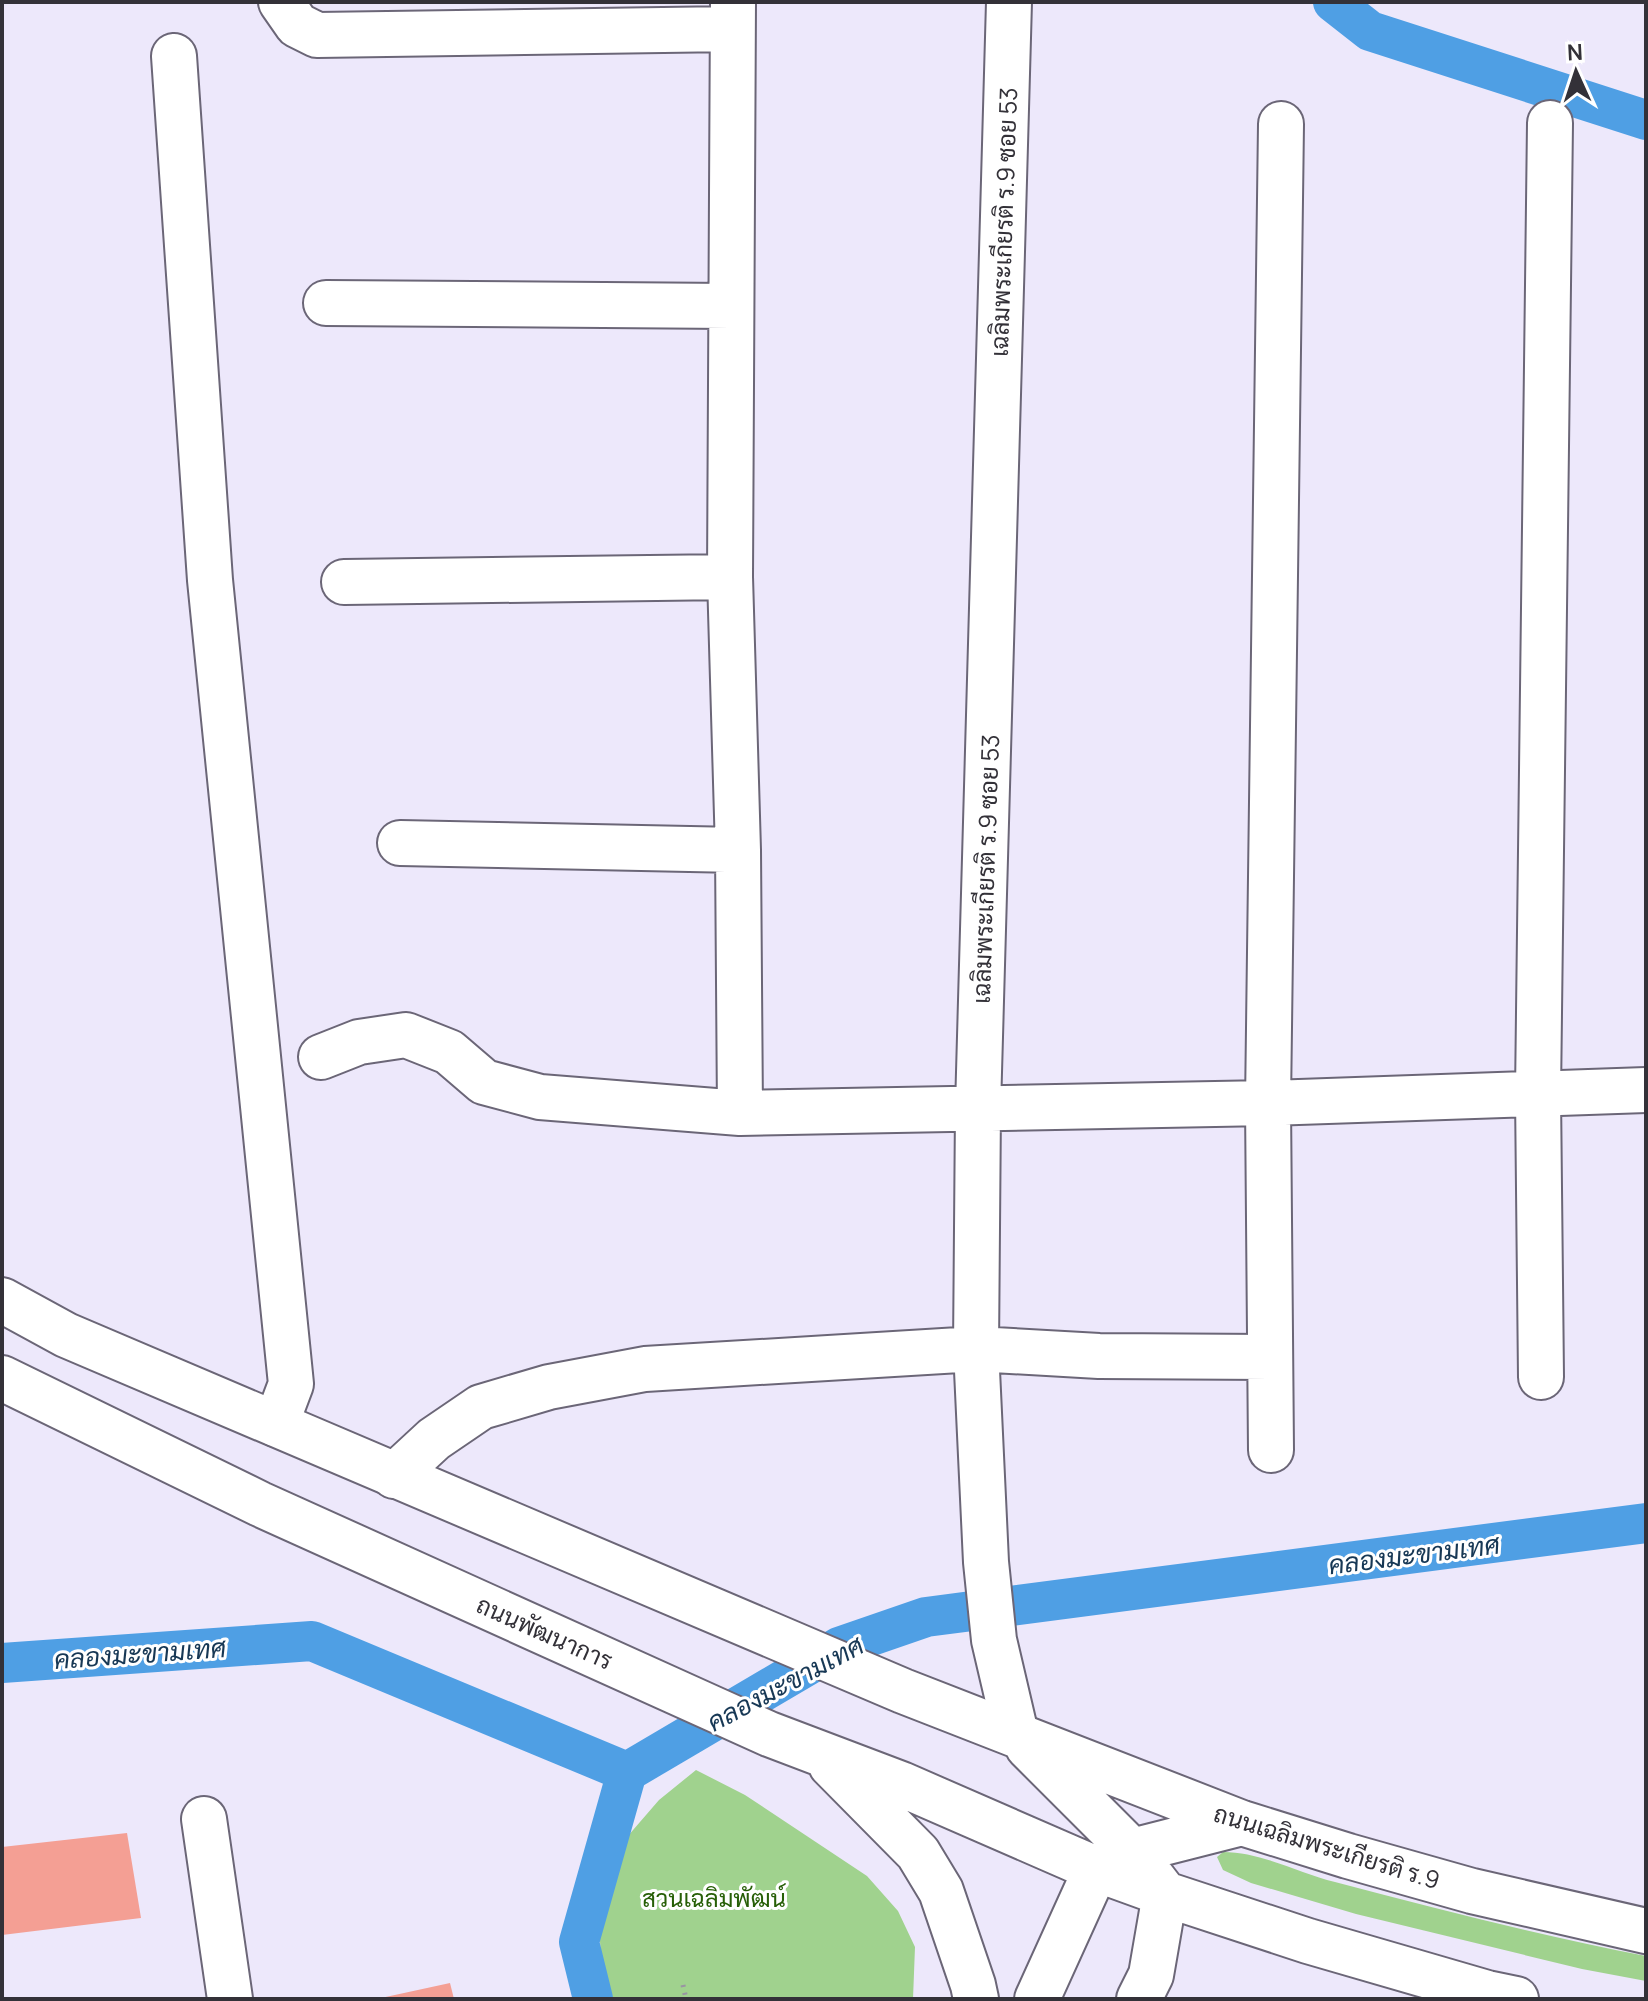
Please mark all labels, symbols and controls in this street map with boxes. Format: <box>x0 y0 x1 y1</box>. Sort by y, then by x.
north arrow <box>1536 32 1616 112</box>
text: N <box>1566 37 1584 67</box>
street label: เฉลิมพระเกียรติ ร.9 ซอย 53 <box>982 87 1024 357</box>
street label: เฉลิมพระเกียรติ ร.9 ซอย 53 <box>964 734 1006 1004</box>
water label: คลองมะขามเทศ <box>1326 1526 1502 1582</box>
street label: ถนนพัฒนาการ <box>472 1587 618 1677</box>
water label: คลองมะขามเทศ <box>700 1626 870 1739</box>
water label: คลองมะขามเทศ <box>53 1629 228 1677</box>
street label: ถนนเฉลิมพระเกียรติ ร.9 <box>1210 1796 1444 1896</box>
park label: สวนเฉลิมพัฒน์ <box>642 1881 786 1914</box>

